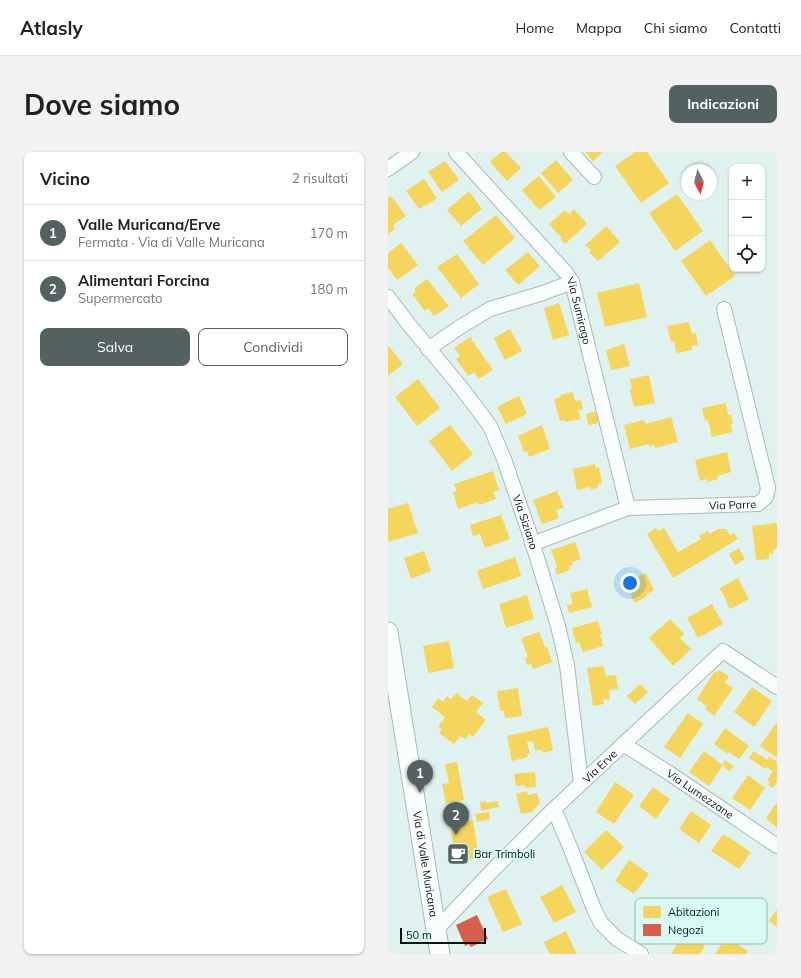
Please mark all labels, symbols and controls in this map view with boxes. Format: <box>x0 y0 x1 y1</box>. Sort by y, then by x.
text: Atlasly <box>20 16 83 40</box>
text: Home <box>515 19 554 37</box>
text: Mappa <box>576 19 622 37</box>
text: Chi siamo <box>644 19 707 37</box>
text: Contatti <box>729 19 781 37</box>
button: Indicazioni <box>669 85 777 123</box>
text: Dove siamo <box>24 87 180 122</box>
north arrow <box>681 164 717 200</box>
map controls <box>729 164 765 272</box>
button: + <box>729 164 765 200</box>
text: Vicino <box>40 168 90 189</box>
text: 2 risultati <box>292 170 348 186</box>
button: − <box>729 200 765 236</box>
text: Valle Muricana/Erve <box>78 215 221 234</box>
text: 1 <box>49 225 57 241</box>
text: 170 m <box>310 225 348 241</box>
text: Fermata · Via di Valle Muricana <box>78 234 265 250</box>
button: locate <box>729 236 765 272</box>
text: Alimentari Forcina <box>78 271 210 290</box>
street label: Via Sumirago <box>564 274 594 346</box>
text: 2 <box>49 281 57 297</box>
text: 180 m <box>310 281 348 297</box>
text: Supermercato <box>78 290 162 306</box>
button: Salva <box>40 328 190 366</box>
button: Condividi <box>198 328 348 366</box>
street label: Via Siziano <box>510 493 541 551</box>
street label: Via Parre <box>709 497 756 513</box>
your location <box>620 573 640 593</box>
street label: Via Erve <box>579 747 620 786</box>
pin: 1 <box>407 760 433 793</box>
street label: Via Lumezzane <box>664 766 736 822</box>
pin: 2 <box>443 802 469 835</box>
street label: Via di Valle Muricana <box>410 810 441 918</box>
cafe icon: Bar Trimboli <box>445 841 471 867</box>
place label: Bar Trimboli <box>474 847 535 861</box>
legend <box>635 898 767 944</box>
text: Abitazioni <box>668 905 719 919</box>
text: Negozi <box>668 923 703 937</box>
scale bar <box>400 926 486 945</box>
text: 50 m <box>406 928 432 942</box>

